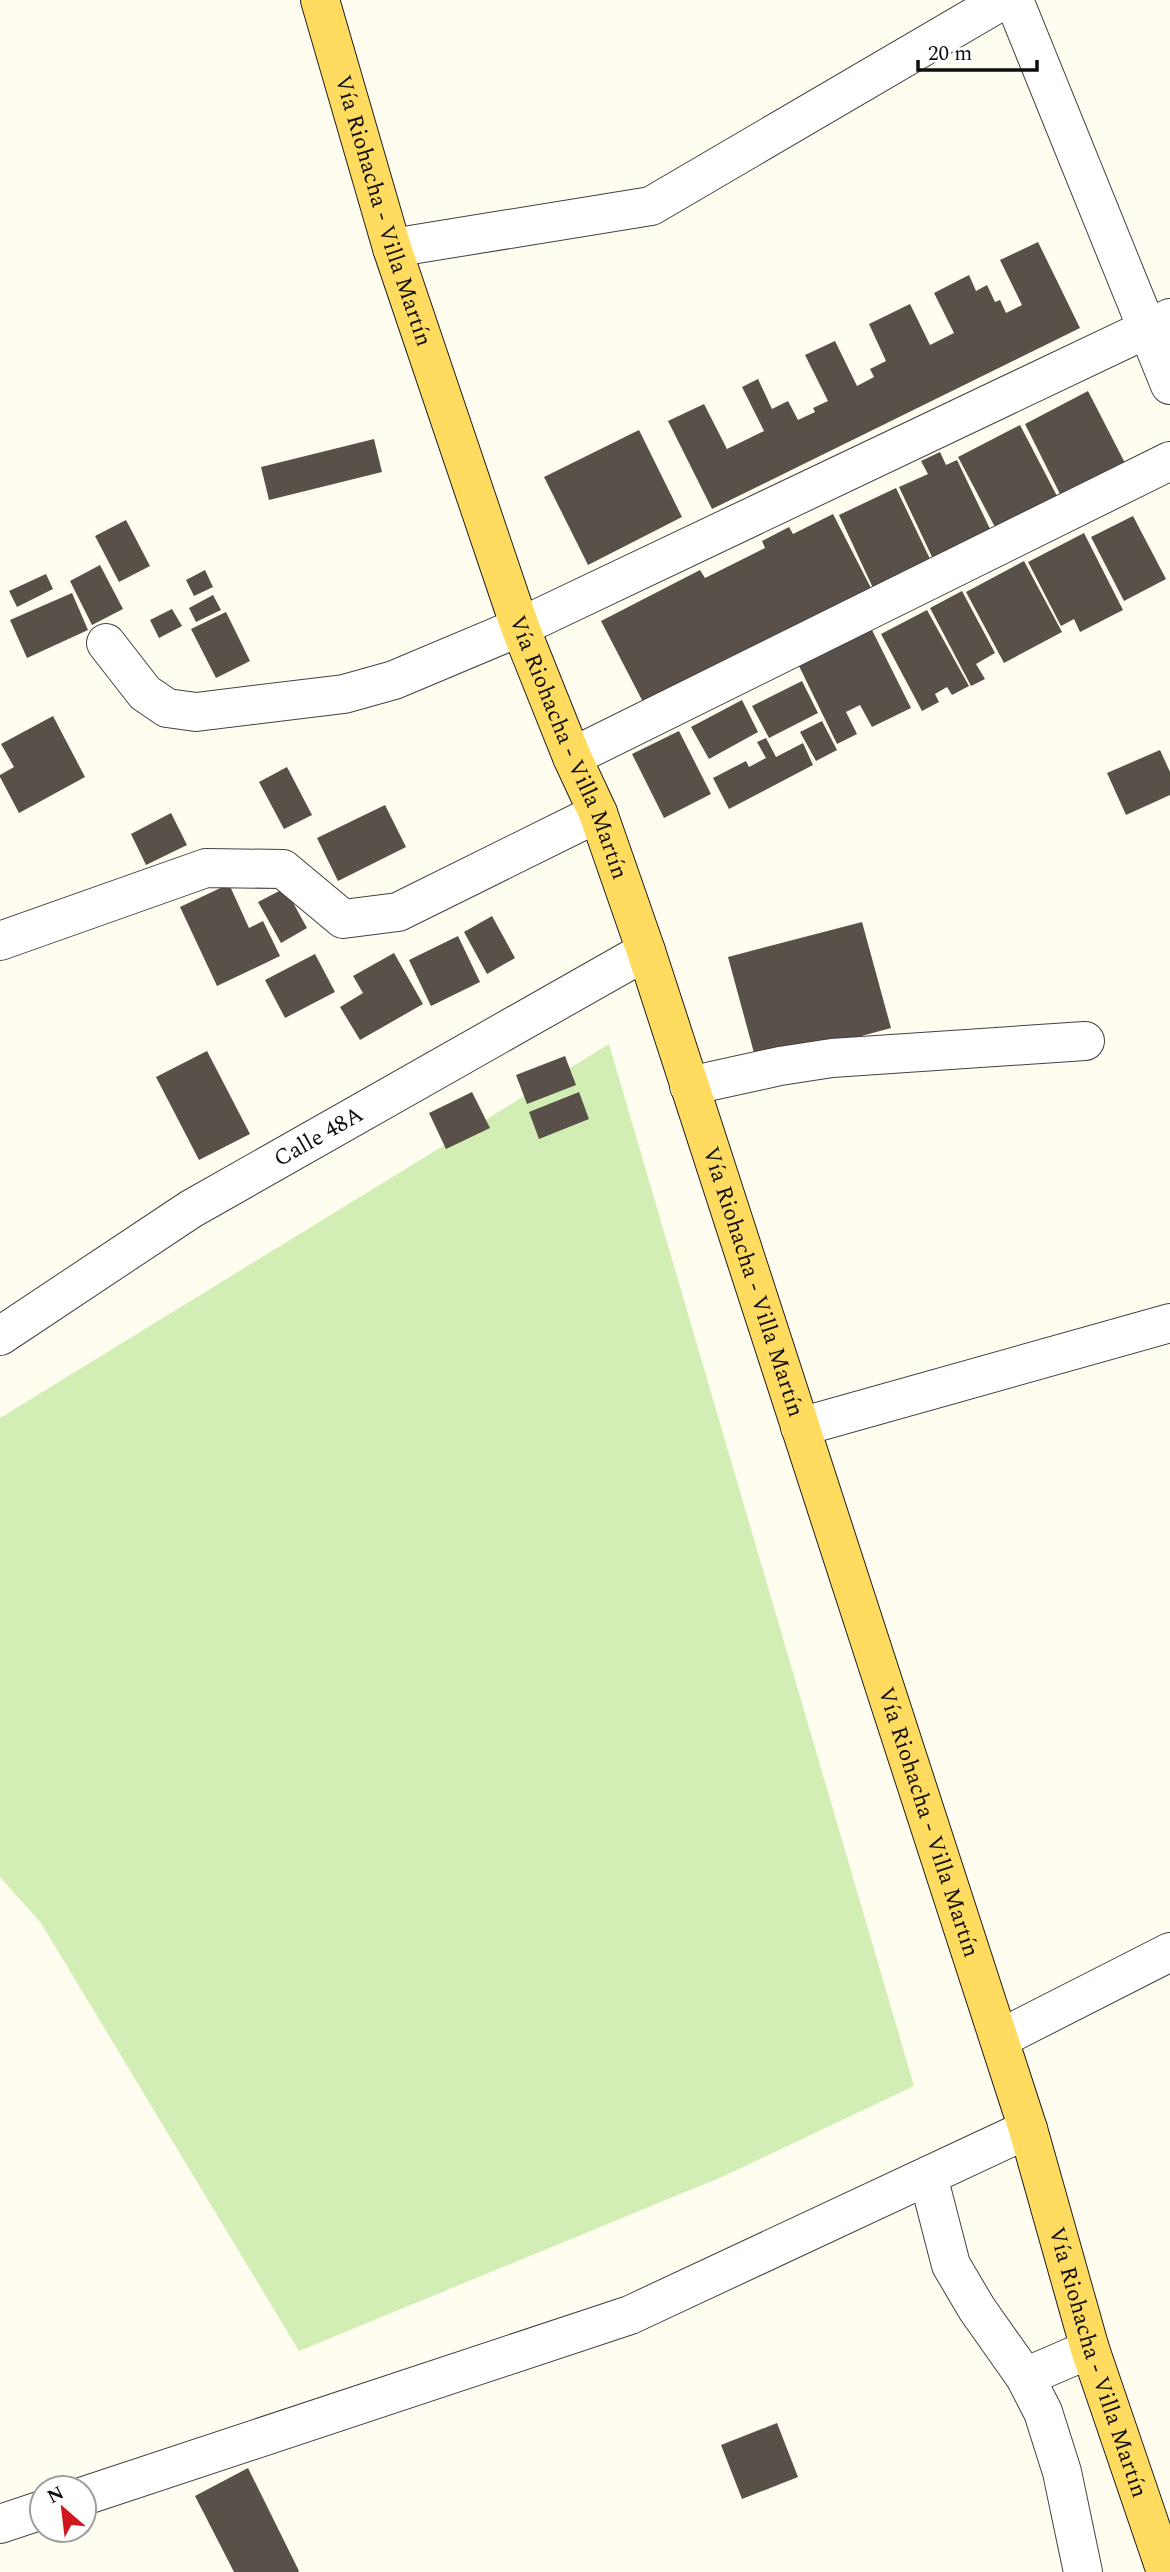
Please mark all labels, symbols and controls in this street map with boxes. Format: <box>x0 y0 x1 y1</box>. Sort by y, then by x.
scale bar <box>918 28 1037 72</box>
text: 20 m <box>928 38 972 70</box>
street label: Vía Riohacha - Villa Martín <box>325 71 442 351</box>
street label: Vía Riohacha - Villa Martín <box>500 611 637 884</box>
street label: Calle 48A <box>267 1097 370 1176</box>
street label: Vía Riohacha - Villa Martín <box>693 1142 813 1422</box>
street label: Vía Riohacha - Villa Martín <box>868 1683 989 1962</box>
street label: Vía Riohacha - Villa Martín <box>1039 2223 1157 2502</box>
north arrow <box>28 2474 98 2544</box>
text: N <box>42 2479 69 2512</box>

